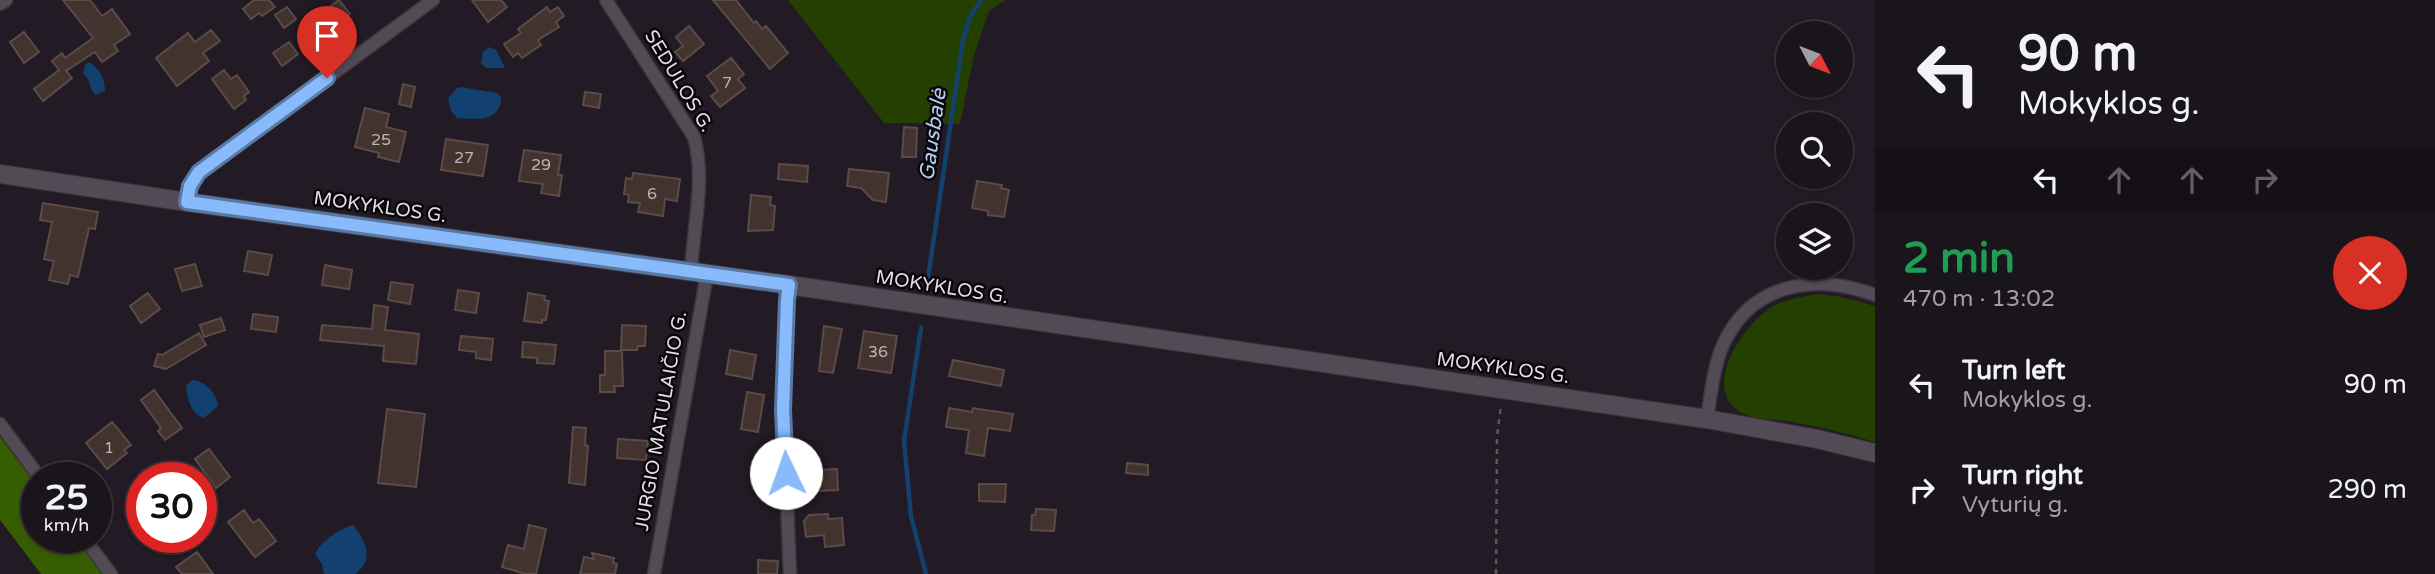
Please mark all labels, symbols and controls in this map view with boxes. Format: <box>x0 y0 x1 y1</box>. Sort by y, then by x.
pin <box>297 6 357 78</box>
icon: arrive <box>308 17 346 55</box>
north arrow <box>1776 21 1853 98</box>
map controls <box>1776 21 1853 280</box>
text: 90 m <box>2018 25 2137 84</box>
street label: SEDULOS G. <box>640 26 718 136</box>
icon: left <box>1903 28 1994 119</box>
house number: 7 <box>722 73 732 93</box>
text: Mokyklos g. <box>2018 85 2200 123</box>
water label: Gausbalė <box>914 86 952 183</box>
button: search <box>1776 112 1853 189</box>
house number: 25 <box>371 130 391 150</box>
house number: 27 <box>454 148 474 168</box>
house number: 29 <box>531 155 551 175</box>
icon: left <box>2027 161 2065 199</box>
icon: ahead <box>2100 161 2138 199</box>
icon: ahead <box>2173 161 2211 199</box>
icon: right <box>2246 161 2284 199</box>
house number: 6 <box>647 184 657 204</box>
street label: MOKYKLOS G. <box>312 187 448 227</box>
button: layers <box>1776 203 1853 280</box>
text: 2 min <box>1903 233 2015 284</box>
button: close <box>2333 236 2407 310</box>
street label: MOKYKLOS G. <box>874 266 1010 308</box>
text: 470 m · 13:02 <box>1903 285 2055 313</box>
street label: JURGIO MATULAIČIO G. <box>631 309 691 533</box>
house number: 36 <box>868 342 888 362</box>
street label: MOKYKLOS G. <box>1435 348 1571 388</box>
text: Turn left <box>1962 355 2065 386</box>
icon: left <box>1903 366 1941 404</box>
text: 90 m <box>2344 369 2407 400</box>
text: Mokyklos g. <box>1962 386 2093 414</box>
position arrow <box>749 436 823 510</box>
house number: 1 <box>104 438 114 458</box>
text: Turn right <box>1962 460 2083 491</box>
speed limit sign: 30 <box>126 462 217 553</box>
icon: right <box>1903 471 1941 509</box>
text: 290 m <box>2327 474 2407 505</box>
text: 25 <box>45 477 88 519</box>
text: Vyturių g. <box>1962 491 2068 519</box>
text: km/h <box>44 514 89 536</box>

